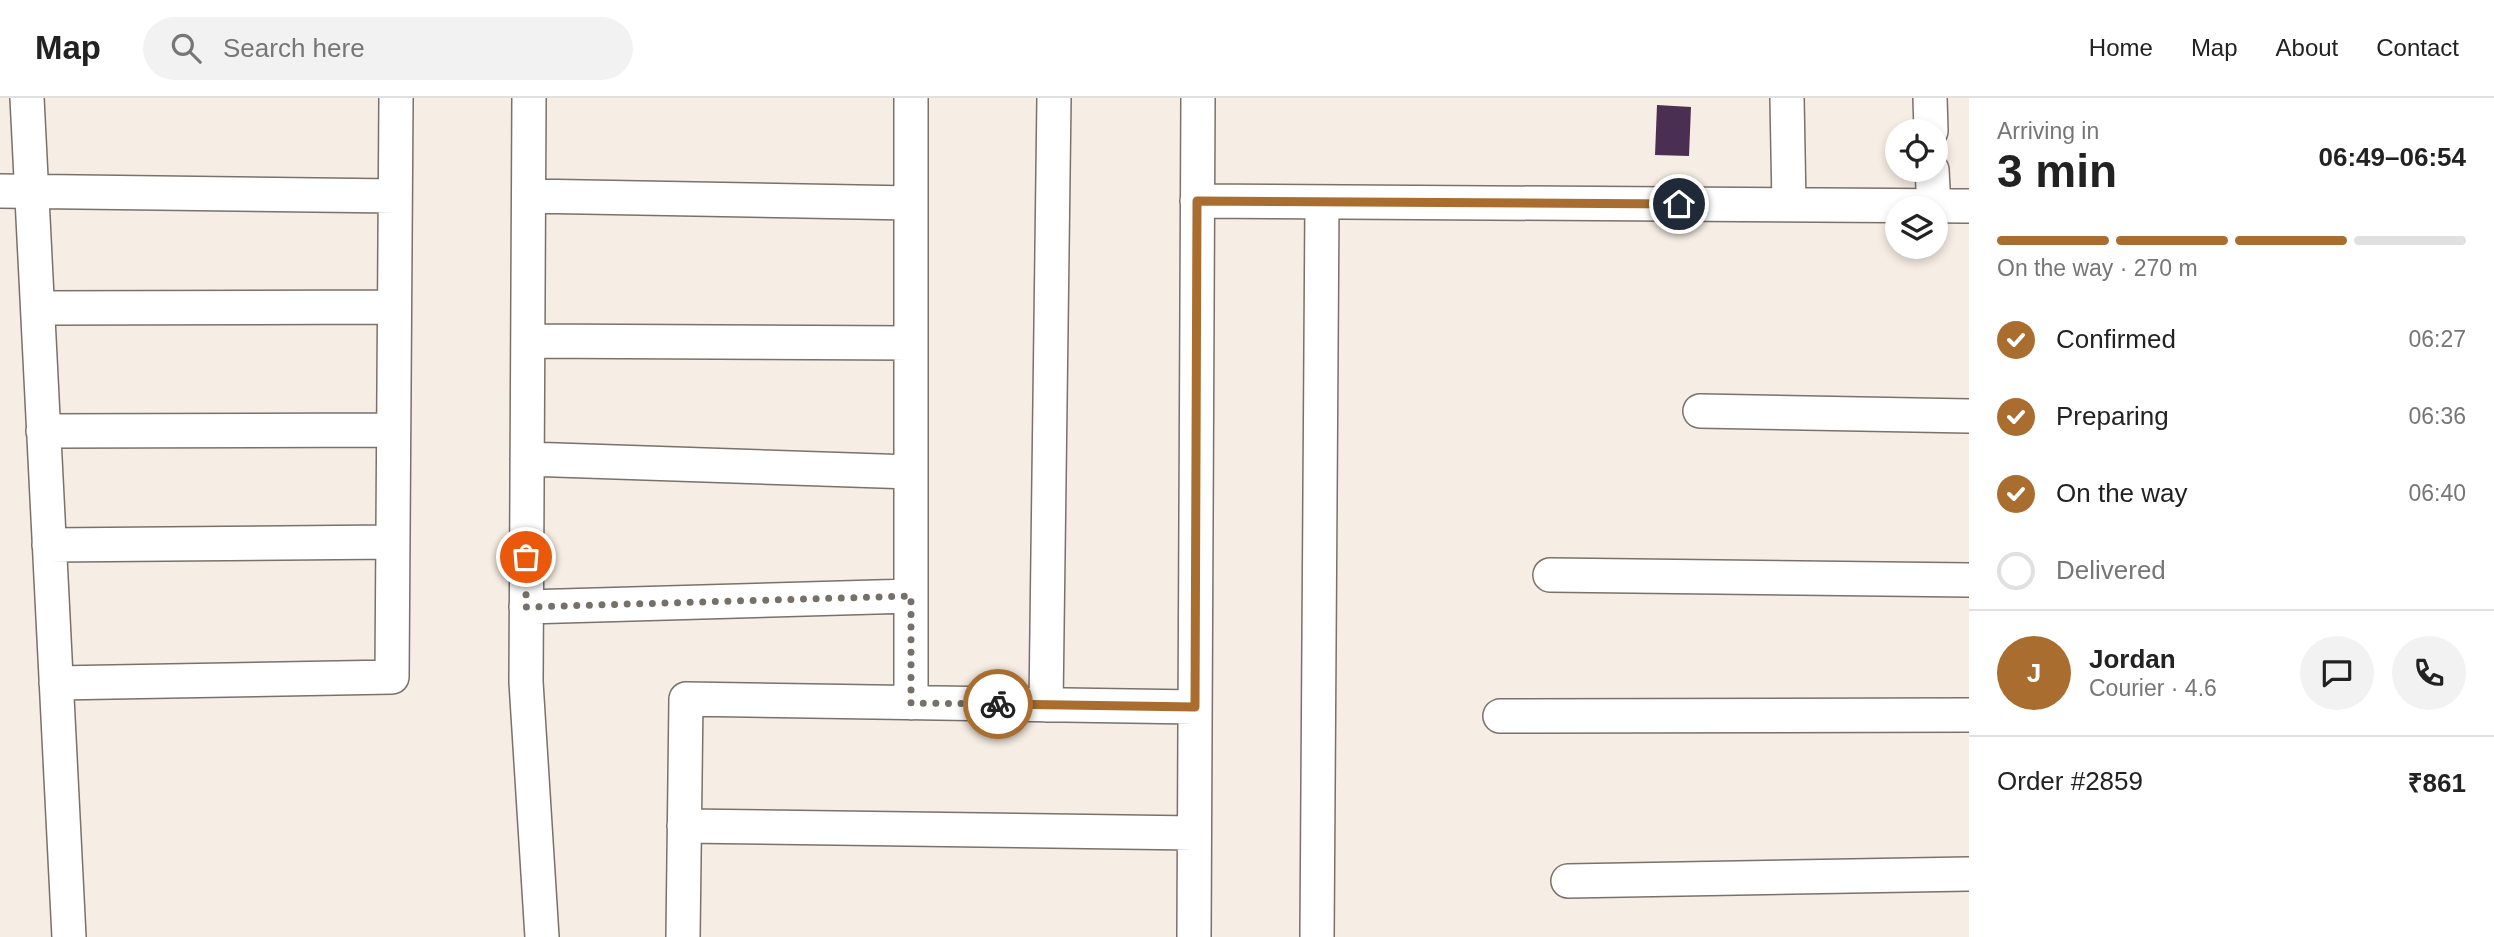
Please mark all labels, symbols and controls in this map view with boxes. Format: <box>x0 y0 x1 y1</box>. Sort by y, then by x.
search box <box>143 17 633 80</box>
text: Map <box>35 29 101 66</box>
icon: search <box>167 29 205 67</box>
text: Search here <box>223 33 365 63</box>
text: Home <box>2089 34 2153 61</box>
text: Map <box>2191 34 2238 61</box>
text: About <box>2276 34 2338 61</box>
text: Contact <box>2376 34 2459 61</box>
text: Arriving in <box>1997 118 2099 144</box>
map controls <box>1885 119 1948 259</box>
button: locate <box>1885 119 1948 182</box>
text: 06:49–06:54 <box>2319 142 2466 172</box>
text: 3 min <box>1997 145 2117 197</box>
pin <box>1649 174 1709 234</box>
icon: home <box>1660 185 1698 223</box>
button: layers <box>1885 196 1948 259</box>
text: On the way · 270 m <box>1997 255 2198 281</box>
icon: check <box>1997 321 2035 359</box>
text: Confirmed <box>2056 324 2176 354</box>
text: 06:27 <box>2408 326 2466 352</box>
icon: check <box>1997 398 2035 436</box>
text: Preparing <box>2056 401 2169 431</box>
text: 06:36 <box>2408 403 2466 429</box>
icon: check <box>1997 475 2035 513</box>
text: On the way <box>2056 478 2188 508</box>
text: 06:40 <box>2408 480 2466 506</box>
pin <box>496 527 556 587</box>
icon: bag <box>507 538 545 576</box>
text: Delivered <box>2056 555 2166 585</box>
button: chat <box>2300 636 2374 710</box>
button: phone <box>2392 636 2466 710</box>
text: Jordan <box>2089 644 2176 674</box>
text: J <box>2027 658 2041 688</box>
courier <box>963 669 1033 739</box>
text: Courier · 4.6 <box>2089 675 2217 701</box>
icon: bike <box>979 685 1017 723</box>
text: Order #2859 <box>1997 766 2143 796</box>
text: ₹861 <box>2408 768 2466 798</box>

